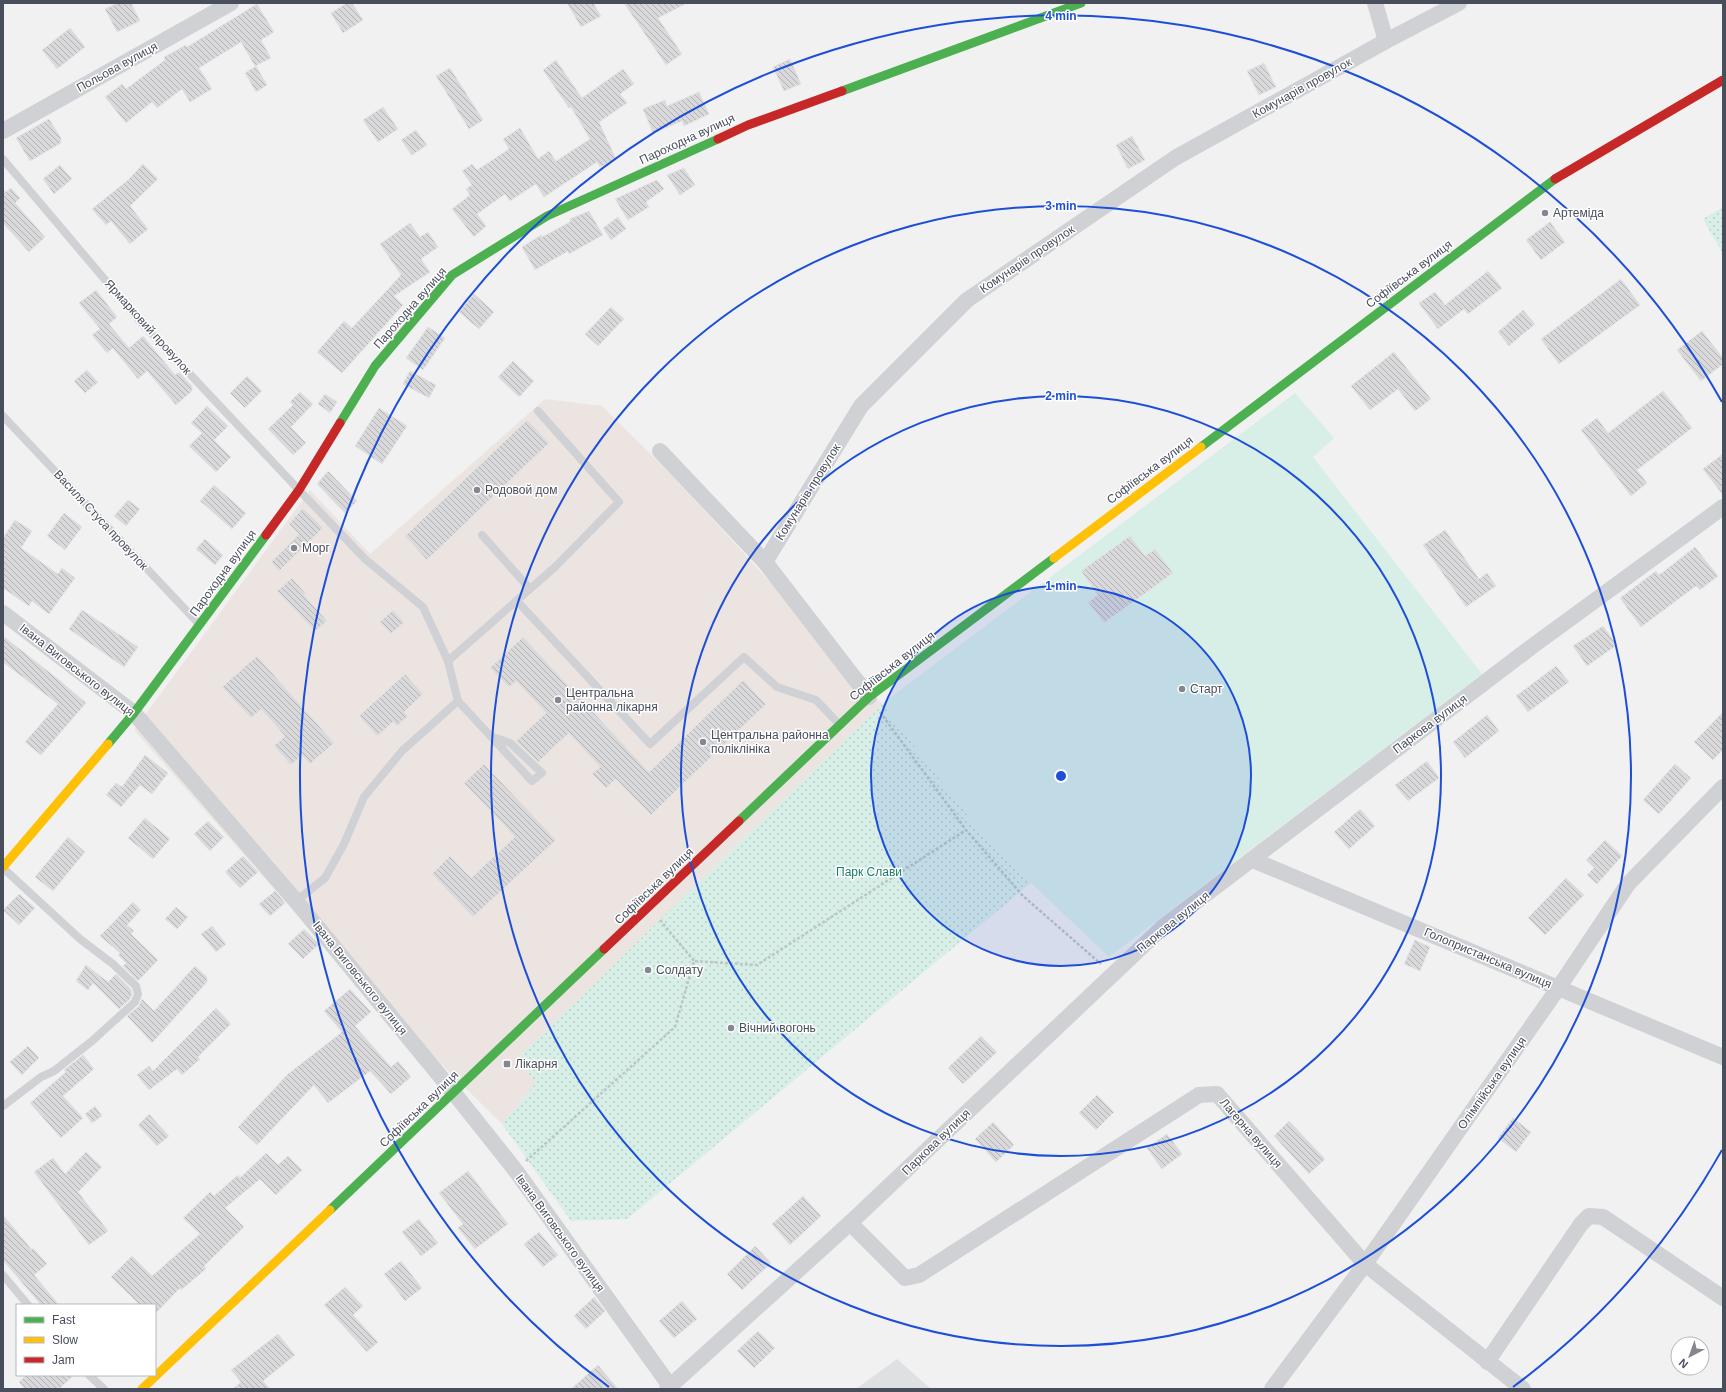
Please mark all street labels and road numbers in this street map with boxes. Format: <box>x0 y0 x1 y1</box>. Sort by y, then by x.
street label: Польова вулиця <box>74 39 160 95</box>
street label: Комунарів провулок <box>1250 55 1355 121</box>
street label: Пароходна вулиця <box>637 111 737 167</box>
street label: Комунарів провулок <box>977 222 1078 296</box>
street label: Софіївська вулиця <box>1363 237 1455 311</box>
street label: Пароходна вулиця <box>371 264 449 352</box>
street label: Ярмарковий провулок <box>102 277 195 378</box>
street label: Софіївська вулиця <box>1104 433 1196 507</box>
street label: Комунарів провулок <box>773 441 844 543</box>
street label: Василя Стуса провулок <box>51 467 151 573</box>
street label: Пароходна вулиця <box>187 527 259 619</box>
street label: Івана Виговського вулиця <box>17 621 137 719</box>
street label: Софіївська вулиця <box>847 628 937 704</box>
street label: Паркова вулиця <box>1390 692 1470 756</box>
street label: Софіївська вулиця <box>612 845 696 927</box>
street label: Паркова вулиця <box>1134 888 1212 956</box>
street label: Івана Виговського вулиця <box>310 918 410 1038</box>
street label: Голопристанська вулиця <box>1422 925 1554 991</box>
street label: Олімпійська вулиця <box>1455 1034 1529 1132</box>
street label: Софіївська вулиця <box>377 1068 461 1150</box>
street label: Лагерна вулиця <box>1217 1095 1285 1171</box>
street label: Паркова вулиця <box>899 1106 973 1178</box>
street label: Івана Виговського вулиця <box>513 1171 607 1295</box>

